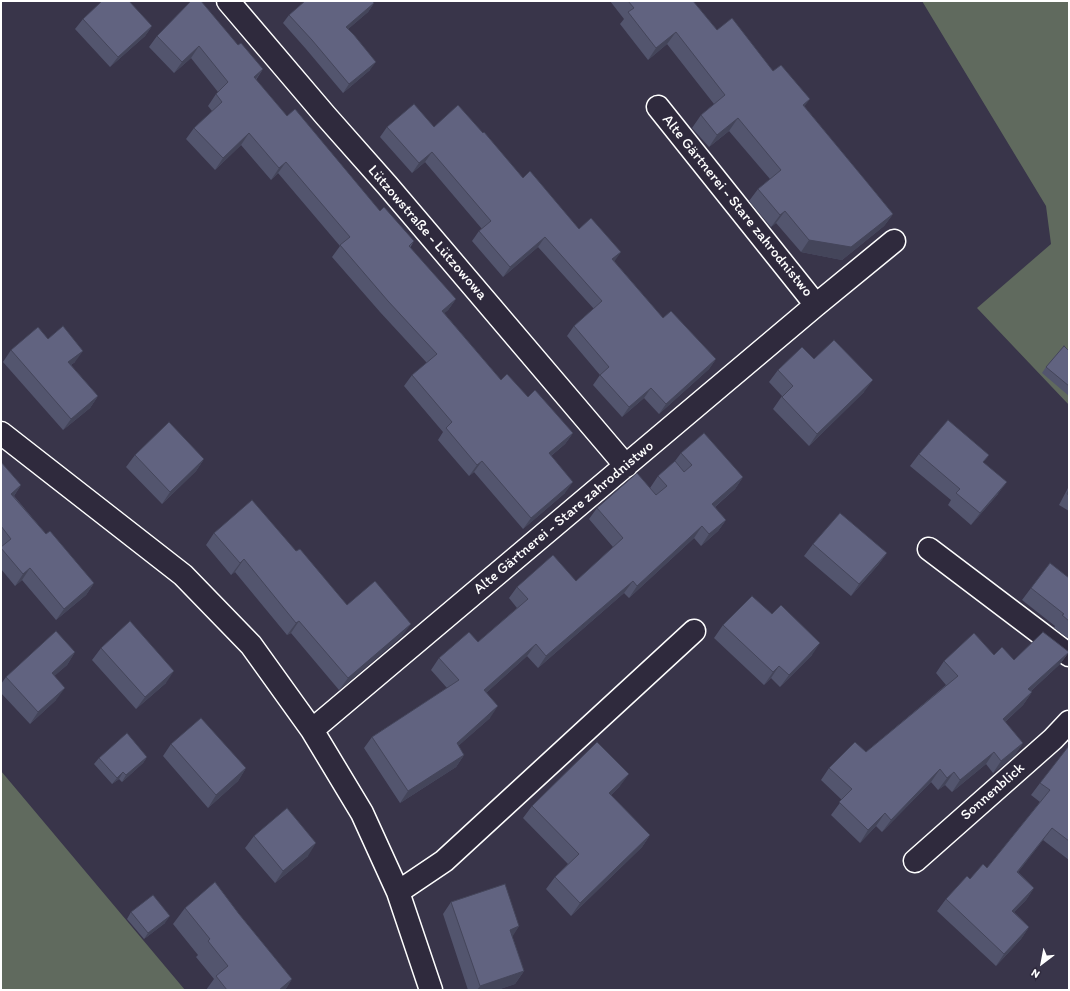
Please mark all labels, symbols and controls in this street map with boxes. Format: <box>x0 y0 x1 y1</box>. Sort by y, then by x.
street label: Alte Gärtnerei - Stare zahrodnistwo <box>658 111 816 301</box>
street label: Lützowstraße - Lützowowa <box>364 162 490 304</box>
street label: Alte Gärtnerei - Stare zahrodnistwo <box>470 437 658 599</box>
street label: Sonnenblick <box>957 759 1029 825</box>
north arrow <box>1022 943 1062 983</box>
text: N <box>1029 966 1042 981</box>

